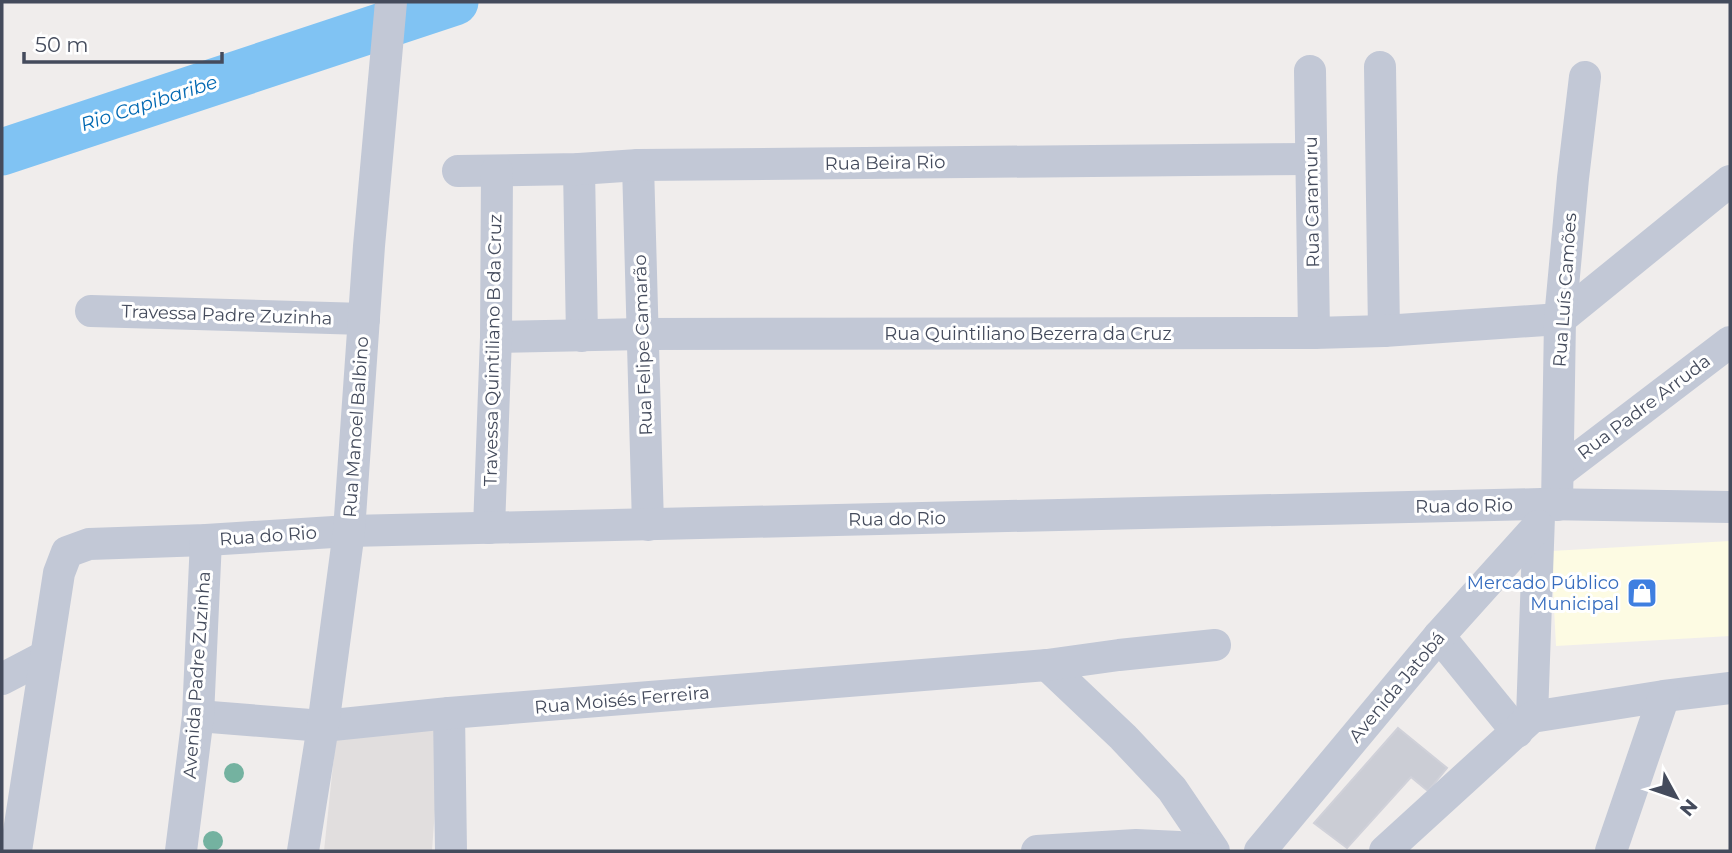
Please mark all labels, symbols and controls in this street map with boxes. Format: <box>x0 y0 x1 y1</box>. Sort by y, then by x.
scale bar <box>24 21 222 65</box>
text: 50 m <box>35 32 89 57</box>
water label: Rio Capibaribe <box>78 70 220 136</box>
street label: Rua Caramuru <box>1300 136 1324 268</box>
street label: Rua Beira Rio <box>824 151 946 175</box>
street label: Rua Luís Camões <box>1549 212 1581 368</box>
street label: Travessa Quintiliano B da Cruz <box>480 214 506 486</box>
street label: Rua Felipe Camarão <box>629 254 657 436</box>
street label: Travessa Padre Zuzinha <box>121 300 333 330</box>
street label: Rua Quintiliano Bezerra da Cruz <box>884 323 1172 345</box>
street label: Rua Manoel Balbino <box>339 336 373 518</box>
street label: Rua Padre Arruda <box>1573 350 1715 464</box>
street label: Rua do Rio <box>1415 494 1513 518</box>
street label: Rua do Rio <box>848 507 946 531</box>
street label: Rua do Rio <box>218 522 318 550</box>
street label: Avenida Padre Zuzinha <box>179 570 215 780</box>
place label: Mercado Público Municipal <box>1467 572 1619 615</box>
shop icon: Mercado Público Municipal <box>1625 576 1659 610</box>
street label: Avenida Jatobá <box>1344 627 1450 747</box>
street label: Rua Moisés Ferreira <box>533 681 711 719</box>
north arrow <box>1641 762 1711 832</box>
text: N <box>1675 794 1702 821</box>

